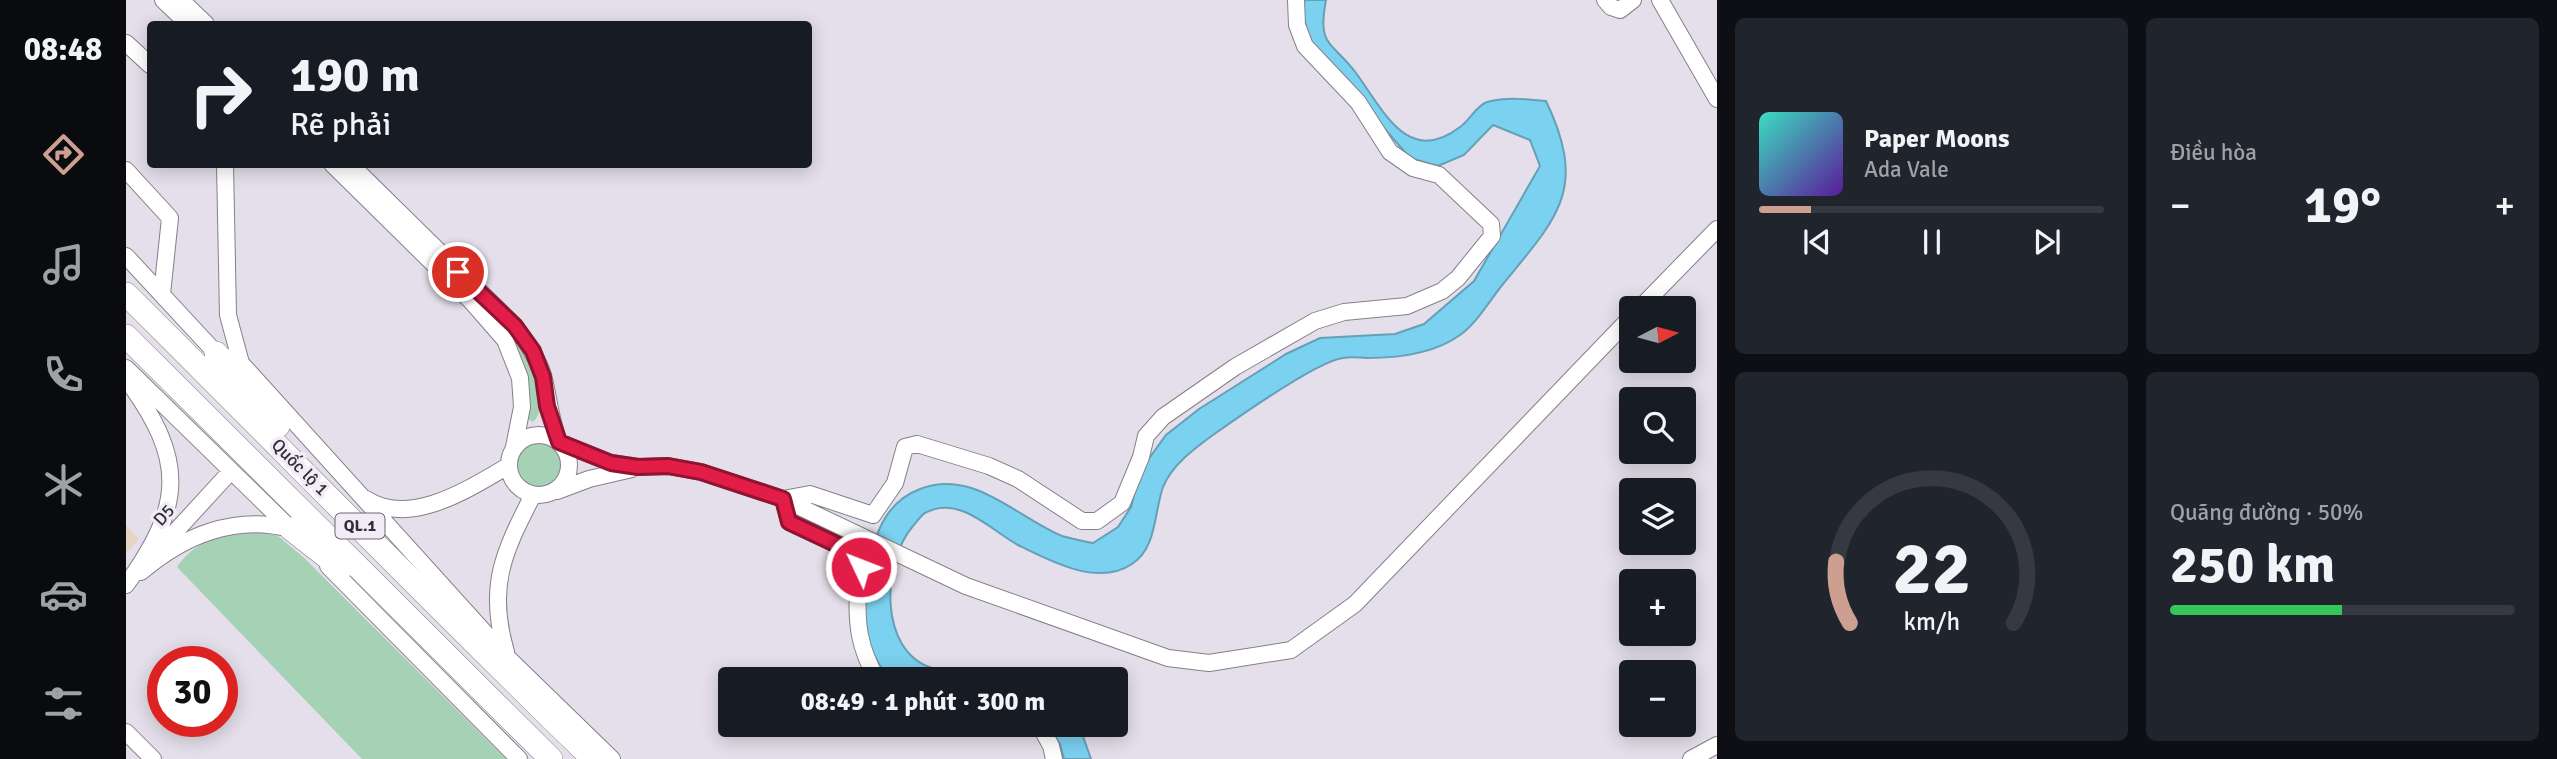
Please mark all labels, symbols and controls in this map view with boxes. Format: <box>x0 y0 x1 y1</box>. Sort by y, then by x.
text: 08:48 <box>24 30 102 69</box>
text: 190 m <box>290 45 420 105</box>
icon: right <box>175 49 266 140</box>
text: Rẽ phải <box>290 105 391 144</box>
text: Paper Moons <box>1864 123 2010 155</box>
icon: directions <box>39 130 88 179</box>
text: Điều hòa <box>2170 138 2257 167</box>
text: Ada Vale <box>1864 155 1949 184</box>
text: 19° <box>2304 173 2381 237</box>
text: − <box>2170 182 2191 229</box>
text: + <box>2494 182 2515 229</box>
icon: previous <box>1798 223 1836 261</box>
icon: pause <box>1913 223 1951 261</box>
icon: next <box>2028 223 2066 261</box>
icon: music <box>39 240 88 289</box>
pin <box>428 242 488 302</box>
icon: arrive <box>439 253 477 291</box>
north arrow <box>1619 296 1696 373</box>
map controls <box>1619 296 1696 737</box>
icon: phone <box>39 350 88 399</box>
button: search <box>1619 387 1696 464</box>
street label: Quốc lộ 1 <box>267 434 333 500</box>
icon: climate <box>39 460 88 509</box>
button: layers <box>1619 478 1696 555</box>
text: Quãng đường · 50% <box>2170 498 2363 527</box>
street label: D5 <box>149 500 179 530</box>
road number: QL.1 <box>336 513 384 538</box>
text: 22 <box>1892 525 1971 614</box>
position arrow <box>824 530 898 604</box>
text: 250 km <box>2170 533 2335 597</box>
button: + <box>1619 569 1696 646</box>
icon: car <box>39 570 88 619</box>
text: km/h <box>1903 605 1960 636</box>
speed limit sign: 30 <box>147 646 238 737</box>
button: − <box>1619 660 1696 737</box>
icon: filters <box>39 679 88 728</box>
text: 08:49 · 1 phút · 300 m <box>801 686 1045 718</box>

